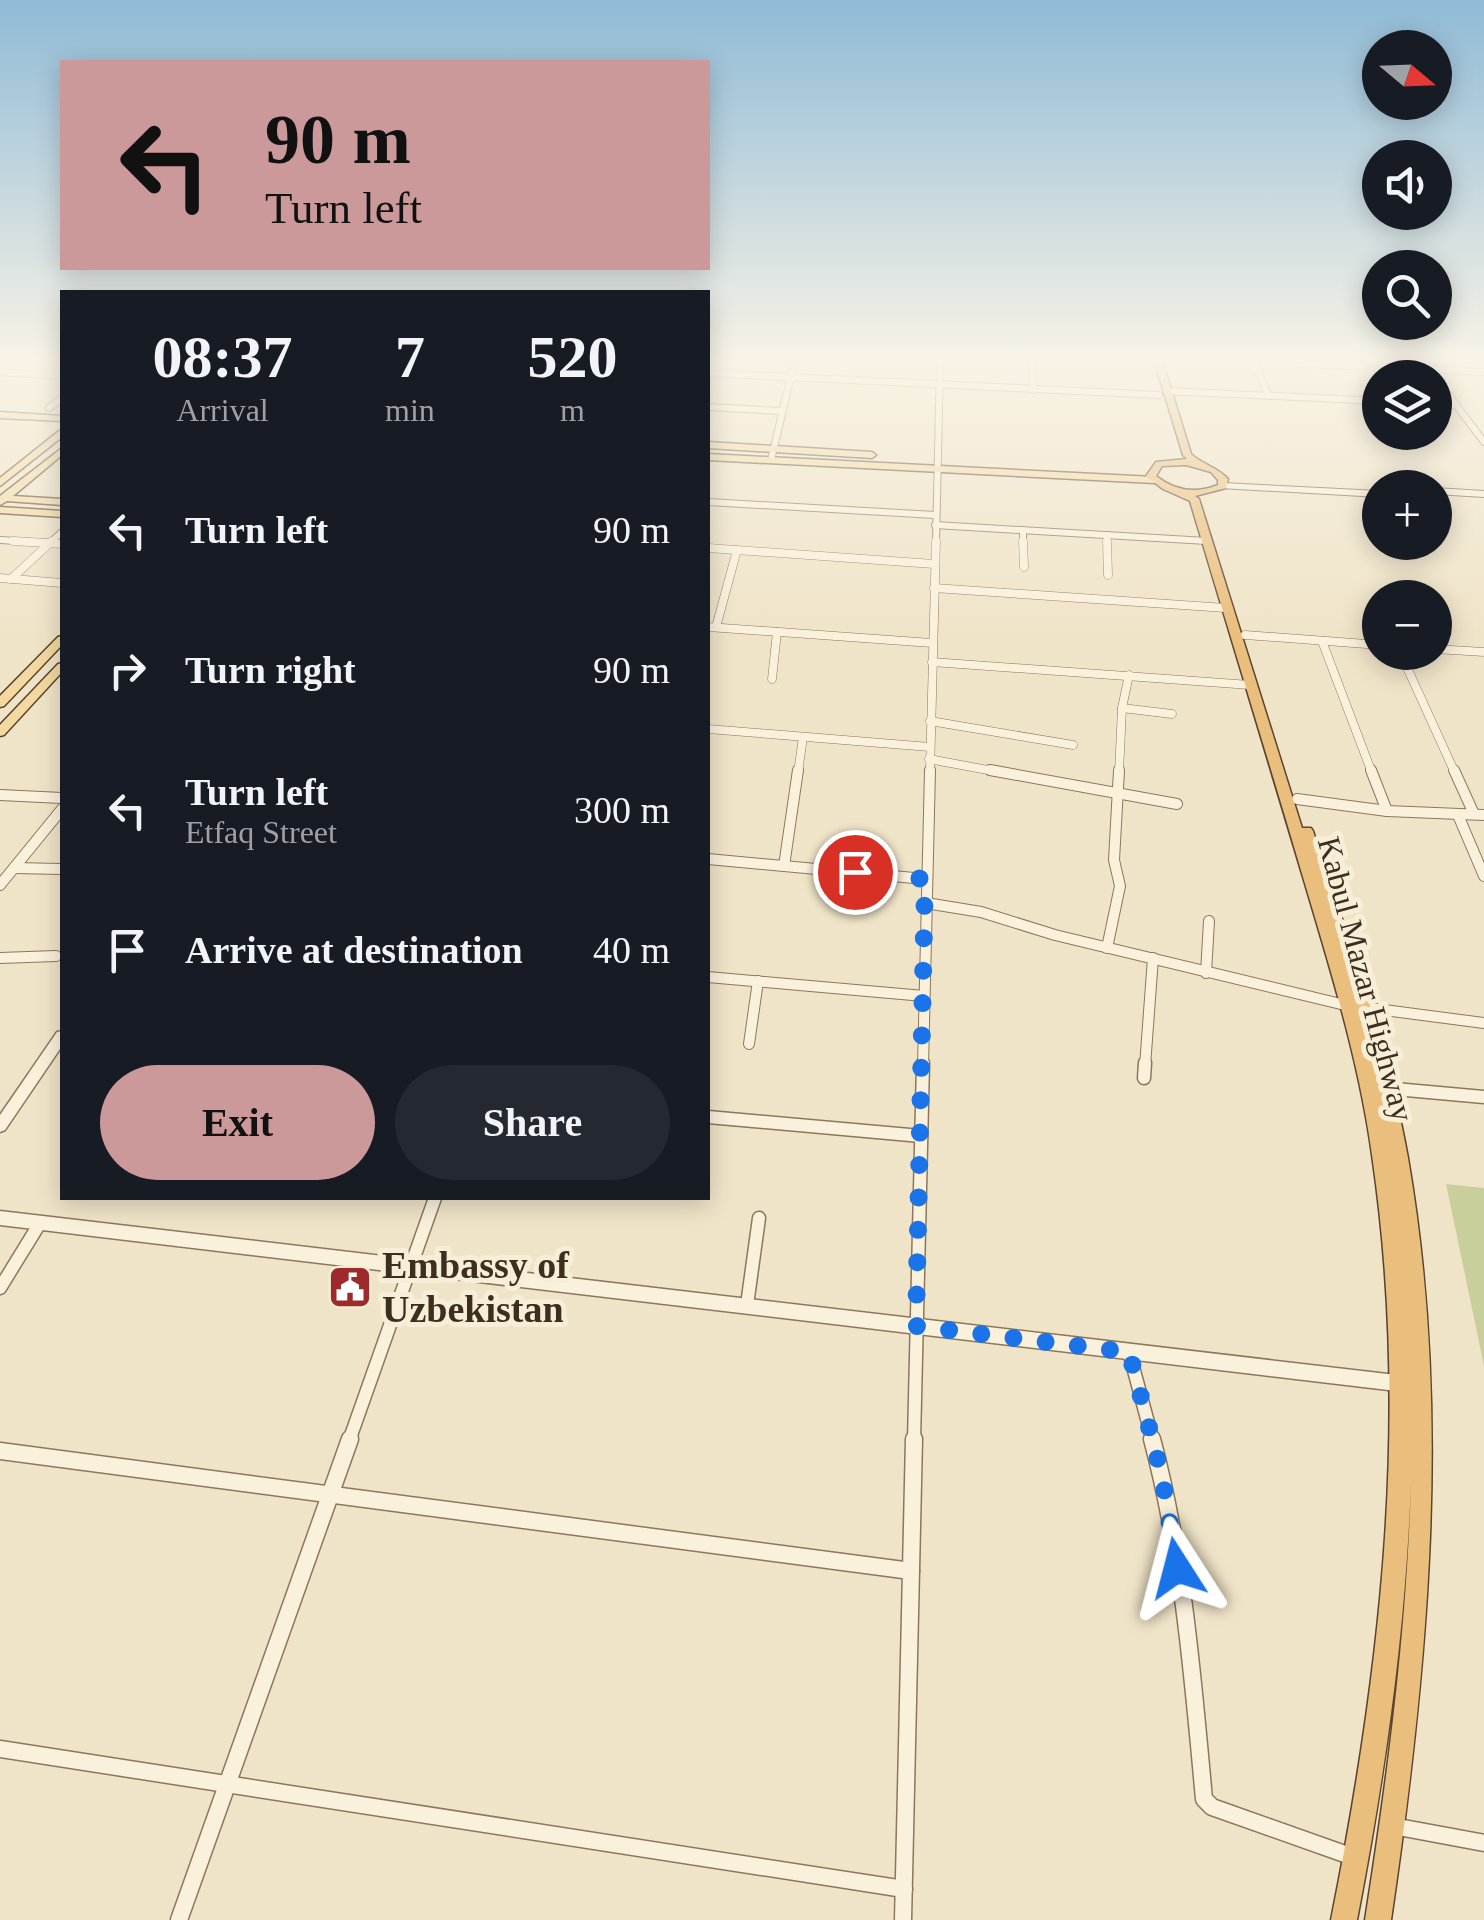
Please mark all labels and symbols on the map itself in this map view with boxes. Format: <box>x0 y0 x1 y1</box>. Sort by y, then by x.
north arrow <box>1362 30 1452 120</box>
pin <box>813 830 898 915</box>
street label: Kabul Mazar Highway <box>1311 833 1421 1125</box>
place label: Embassy of Uzbekistan <box>382 1244 570 1330</box>
public building icon: Embassy of Uzbekistan <box>327 1264 373 1310</box>
position arrow <box>1125 1516 1229 1620</box>

